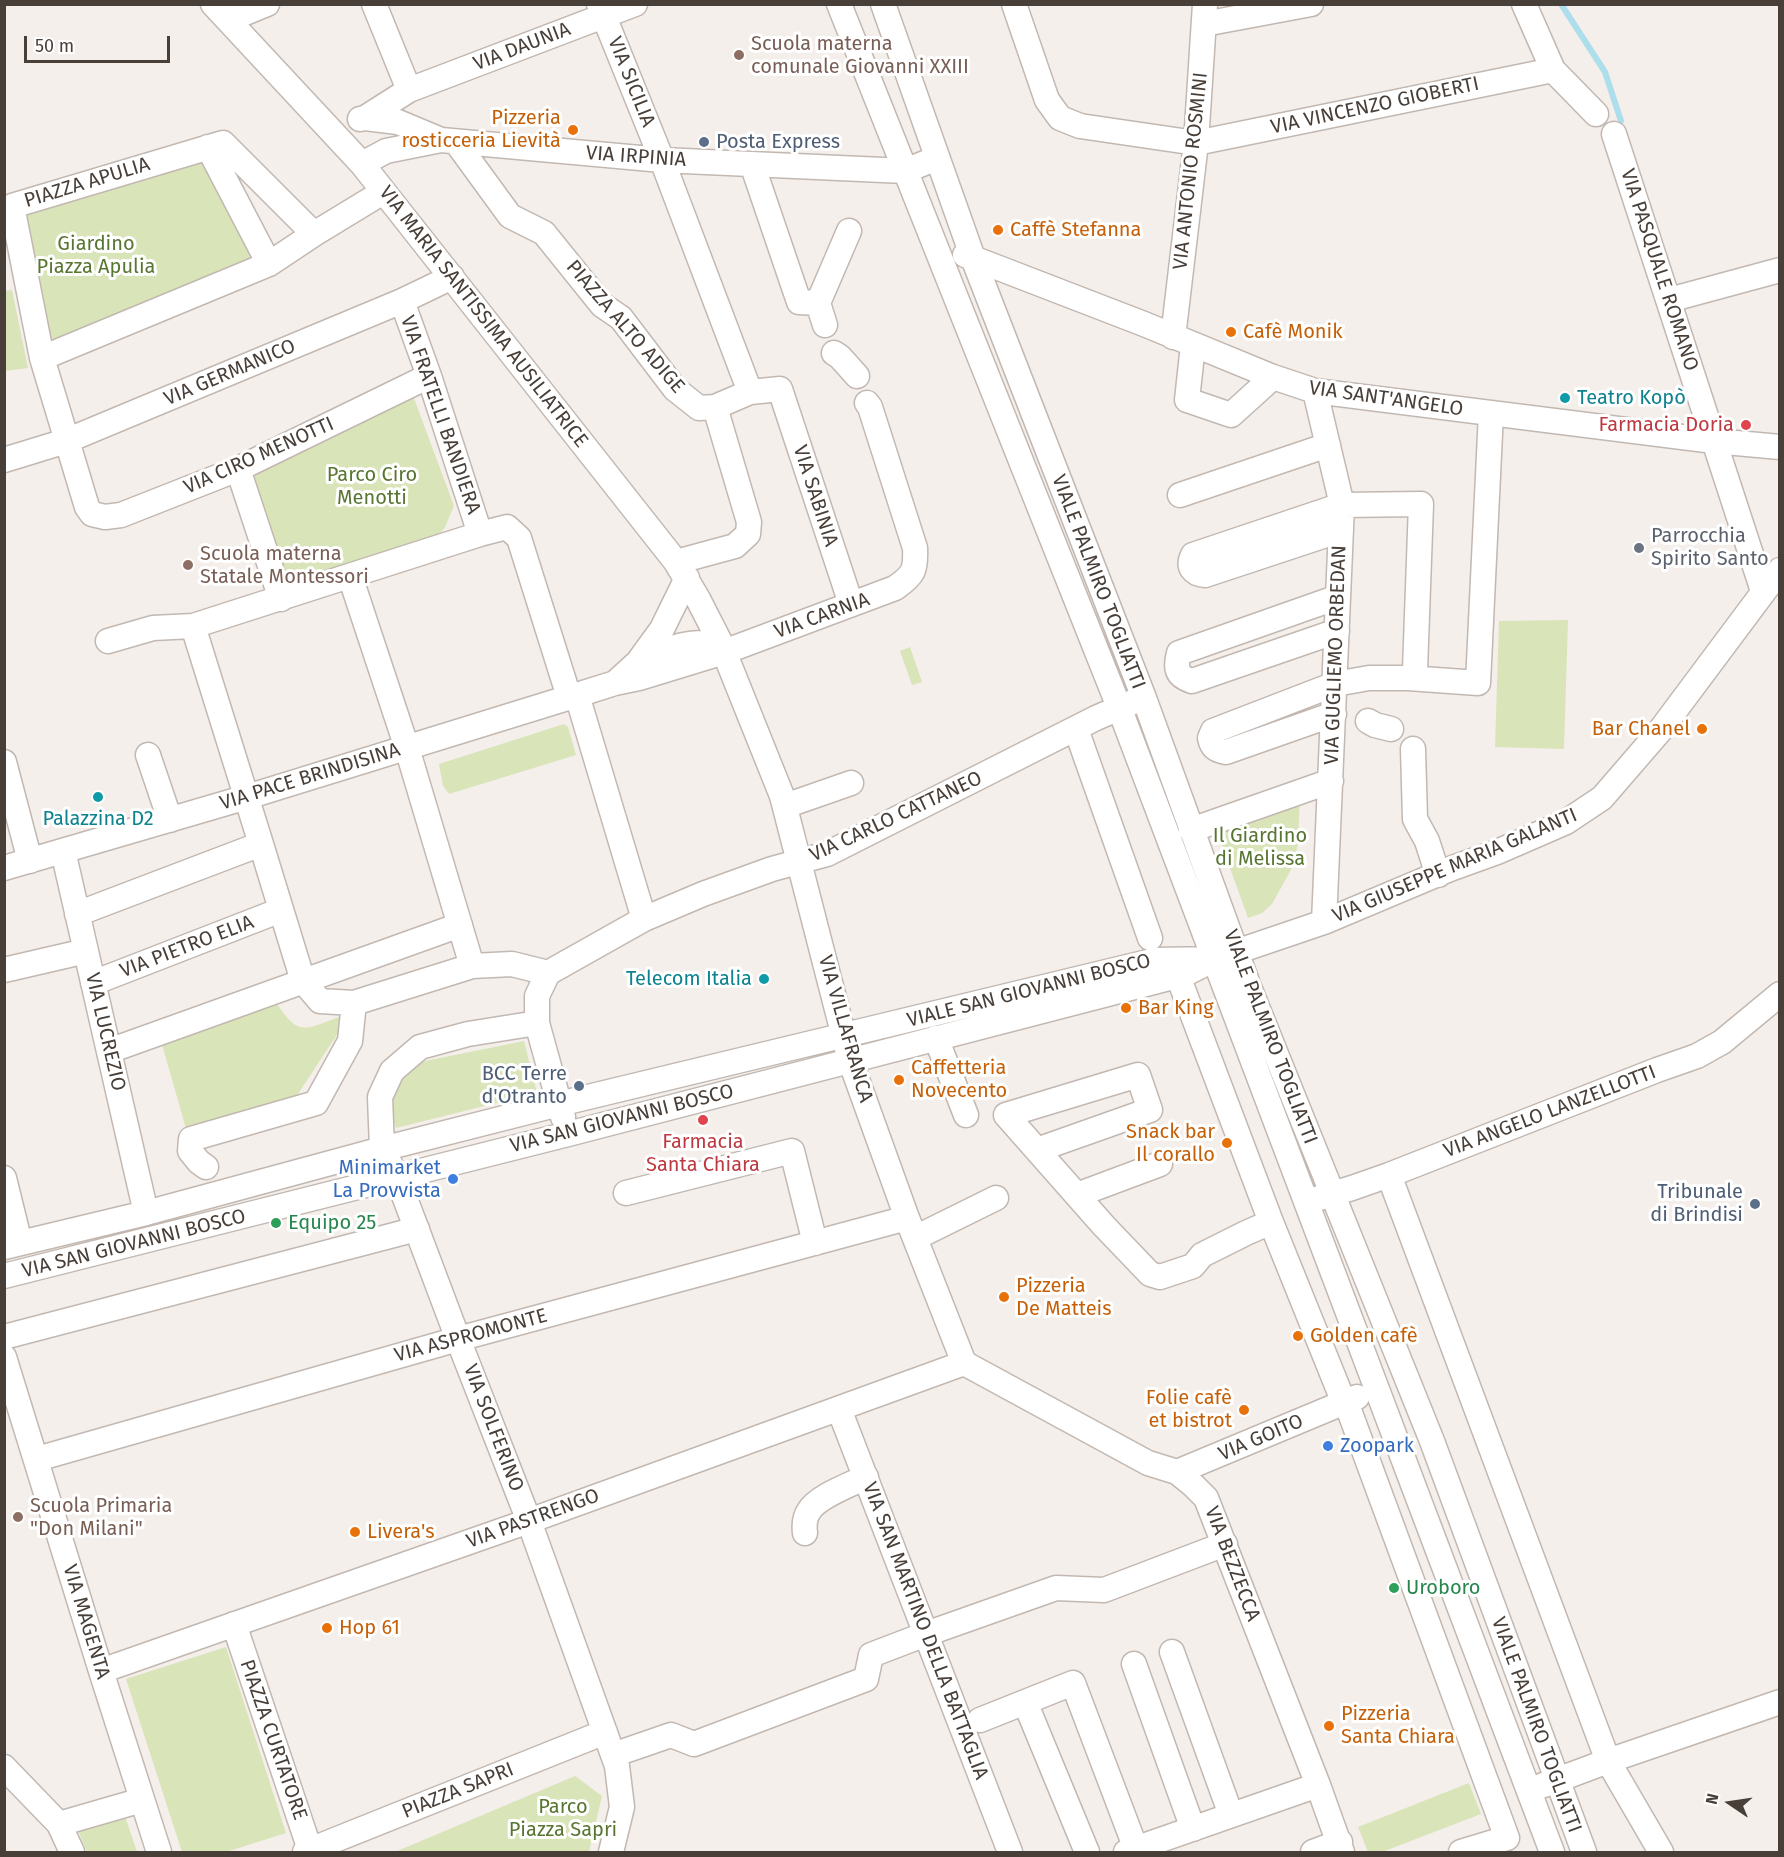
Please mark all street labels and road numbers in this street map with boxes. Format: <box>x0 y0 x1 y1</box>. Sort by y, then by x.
street label: VIA DAUNIA <box>470 18 574 76</box>
street label: VIA SICILIA <box>602 33 660 131</box>
street label: VIA ANTONIO ROSMINI <box>1169 71 1213 271</box>
street label: VIA VINCENZO GIOBERTI <box>1269 72 1481 140</box>
street label: VIA IRPINIA <box>585 142 687 172</box>
street label: PIAZZA APULIA <box>21 153 153 213</box>
street label: VIA PASQUALE ROMANO <box>1615 166 1703 374</box>
street label: VIA MARIA SANTISSIMA AUSILIATRICE <box>373 181 593 453</box>
street label: PIAZZA ALTO ADIGE <box>561 256 689 398</box>
street label: VIA FRATELLI BANDIERA <box>395 313 485 517</box>
street label: VIA GERMANICO <box>161 335 299 411</box>
street label: VIA SANT'ANGELO <box>1307 376 1465 422</box>
street label: VIA CIRO MENOTTI <box>180 412 338 500</box>
street label: VIA SABINIA <box>787 442 843 550</box>
street label: VIALE PALMIRO TOGLIATTI <box>1046 471 1150 693</box>
street label: VIA GUGLIEMO ORBEDAN <box>1320 545 1352 765</box>
street label: VIA CARNIA <box>771 588 873 644</box>
street label: VIA PACE BRINDISINA <box>217 738 403 816</box>
street label: VIA CARLO CATTANEO <box>806 767 986 867</box>
street label: VIA GIUSEPPE MARIA GALANTI <box>1329 803 1581 929</box>
street label: VIA PIETRO ELIA <box>117 910 257 984</box>
street label: VIALE PALMIRO TOGLIATTI <box>1218 926 1322 1148</box>
street label: VIALE SAN GIOVANNI BOSCO <box>905 949 1153 1033</box>
street label: VIA VILLAFRANCA <box>813 953 877 1105</box>
street label: VIA LUCREZIO <box>80 971 130 1093</box>
street label: VIA ANGELO LANZELLOTTI <box>1440 1060 1660 1164</box>
street label: VIA SAN GIOVANNI BOSCO <box>508 1080 736 1158</box>
street label: VIA SAN GIOVANNI BOSCO <box>20 1205 248 1283</box>
street label: VIA ASPROMONTE <box>392 1304 550 1368</box>
street label: VIA SOLFERINO <box>458 1361 528 1495</box>
street label: VIA GOITO <box>1215 1409 1307 1467</box>
street label: VIA SAN MARTINO DELLA BATTAGLIA <box>857 1479 993 1783</box>
street label: VIA PASTRENGO <box>463 1484 603 1554</box>
street label: VIA BEZZECCA <box>1199 1503 1265 1625</box>
street label: VIA MAGENTA <box>57 1562 115 1682</box>
street label: VIALE PALMIRO TOGLIATTI <box>1486 1614 1586 1836</box>
street label: PIAZZA CURTATORE <box>234 1656 312 1824</box>
street label: PIAZZA SAPRI <box>399 1758 517 1824</box>

